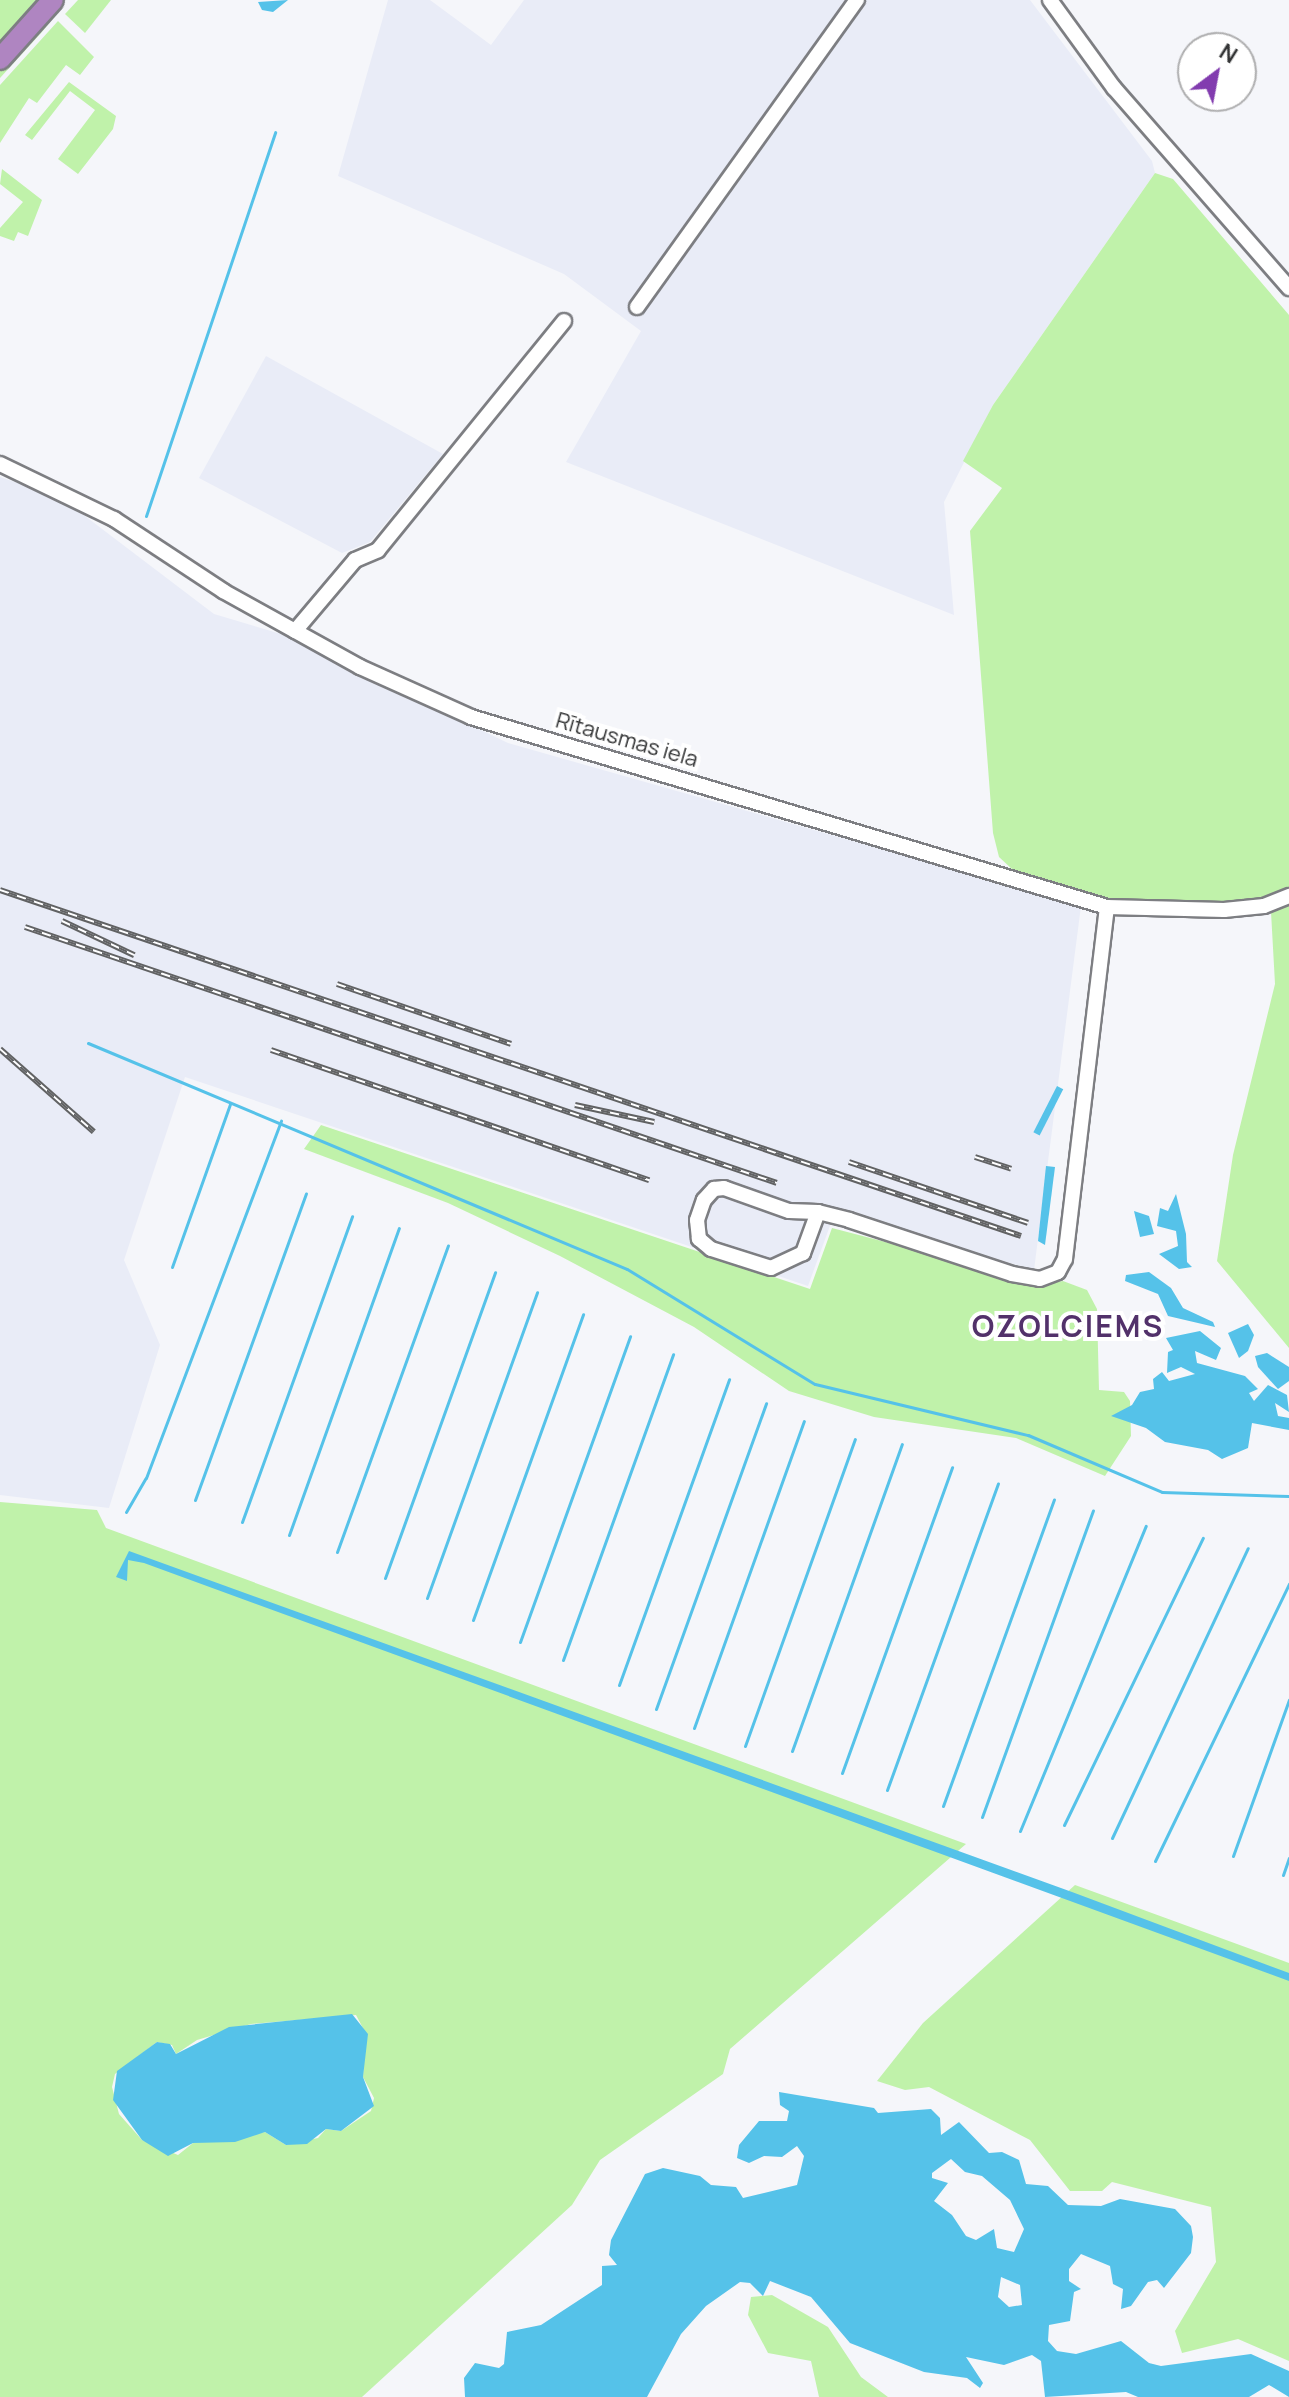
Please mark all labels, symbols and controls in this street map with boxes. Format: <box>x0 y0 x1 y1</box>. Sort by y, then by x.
north arrow <box>1177 32 1257 112</box>
text: N <box>1214 36 1243 70</box>
street label: Rītausmas iela <box>553 707 701 773</box>
district label: OZOLCIEMS <box>972 1308 1164 1344</box>

